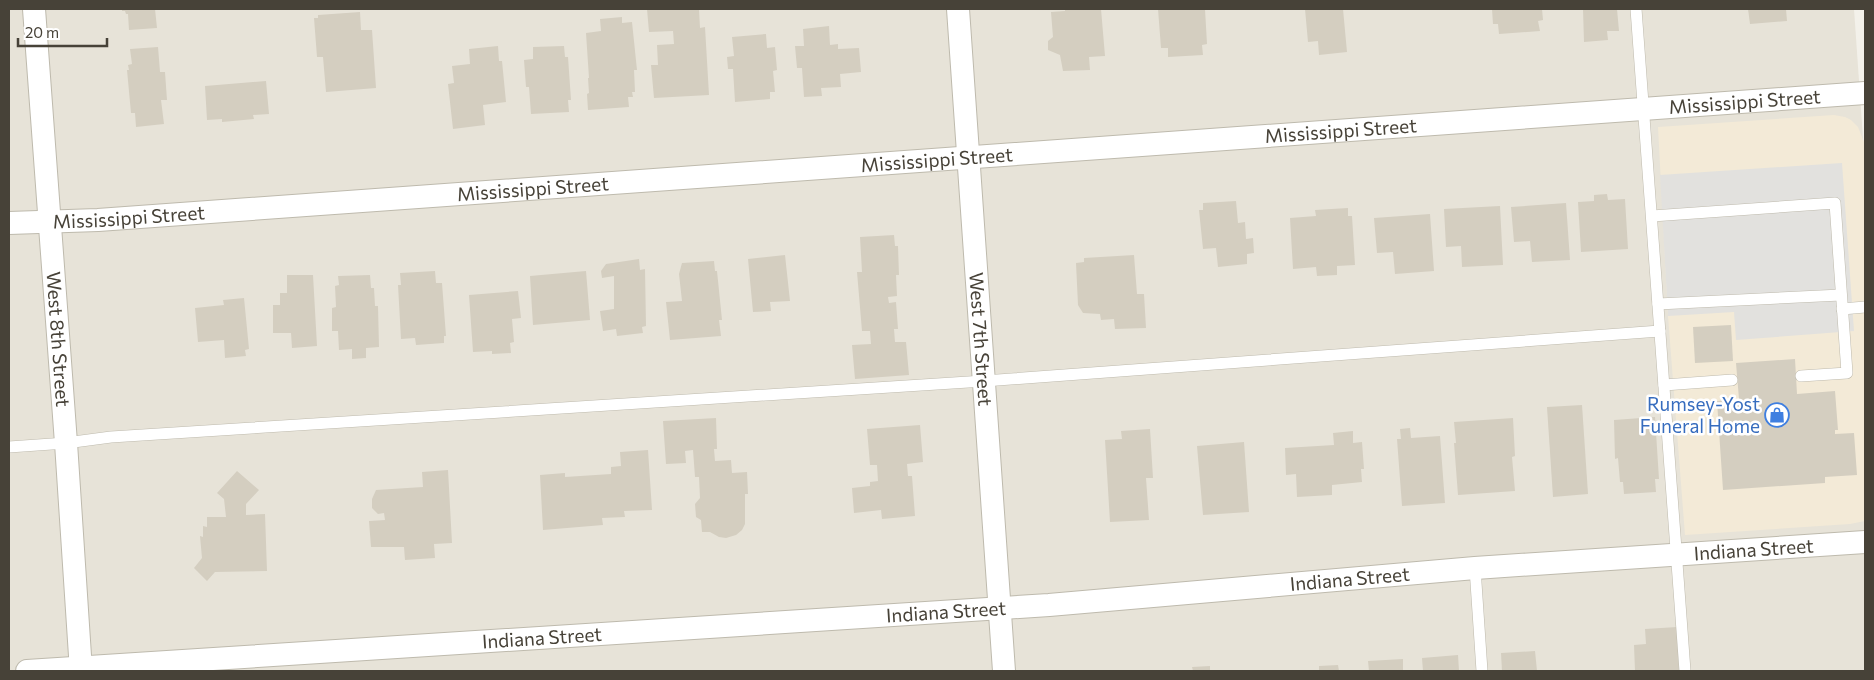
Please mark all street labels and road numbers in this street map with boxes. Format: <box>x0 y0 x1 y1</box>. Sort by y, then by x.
street label: Mississippi Street <box>1668 84 1822 118</box>
street label: Mississippi Street <box>1264 113 1418 147</box>
street label: Mississippi Street <box>860 142 1014 176</box>
street label: Mississippi Street <box>456 171 610 205</box>
street label: Mississippi Street <box>52 200 206 233</box>
street label: West 8th Street <box>42 271 75 408</box>
street label: West 7th Street <box>965 271 998 407</box>
street label: Indiana Street <box>1693 533 1815 564</box>
street label: Indiana Street <box>1289 562 1411 595</box>
street label: Indiana Street <box>885 596 1007 626</box>
street label: Indiana Street <box>481 622 603 653</box>

